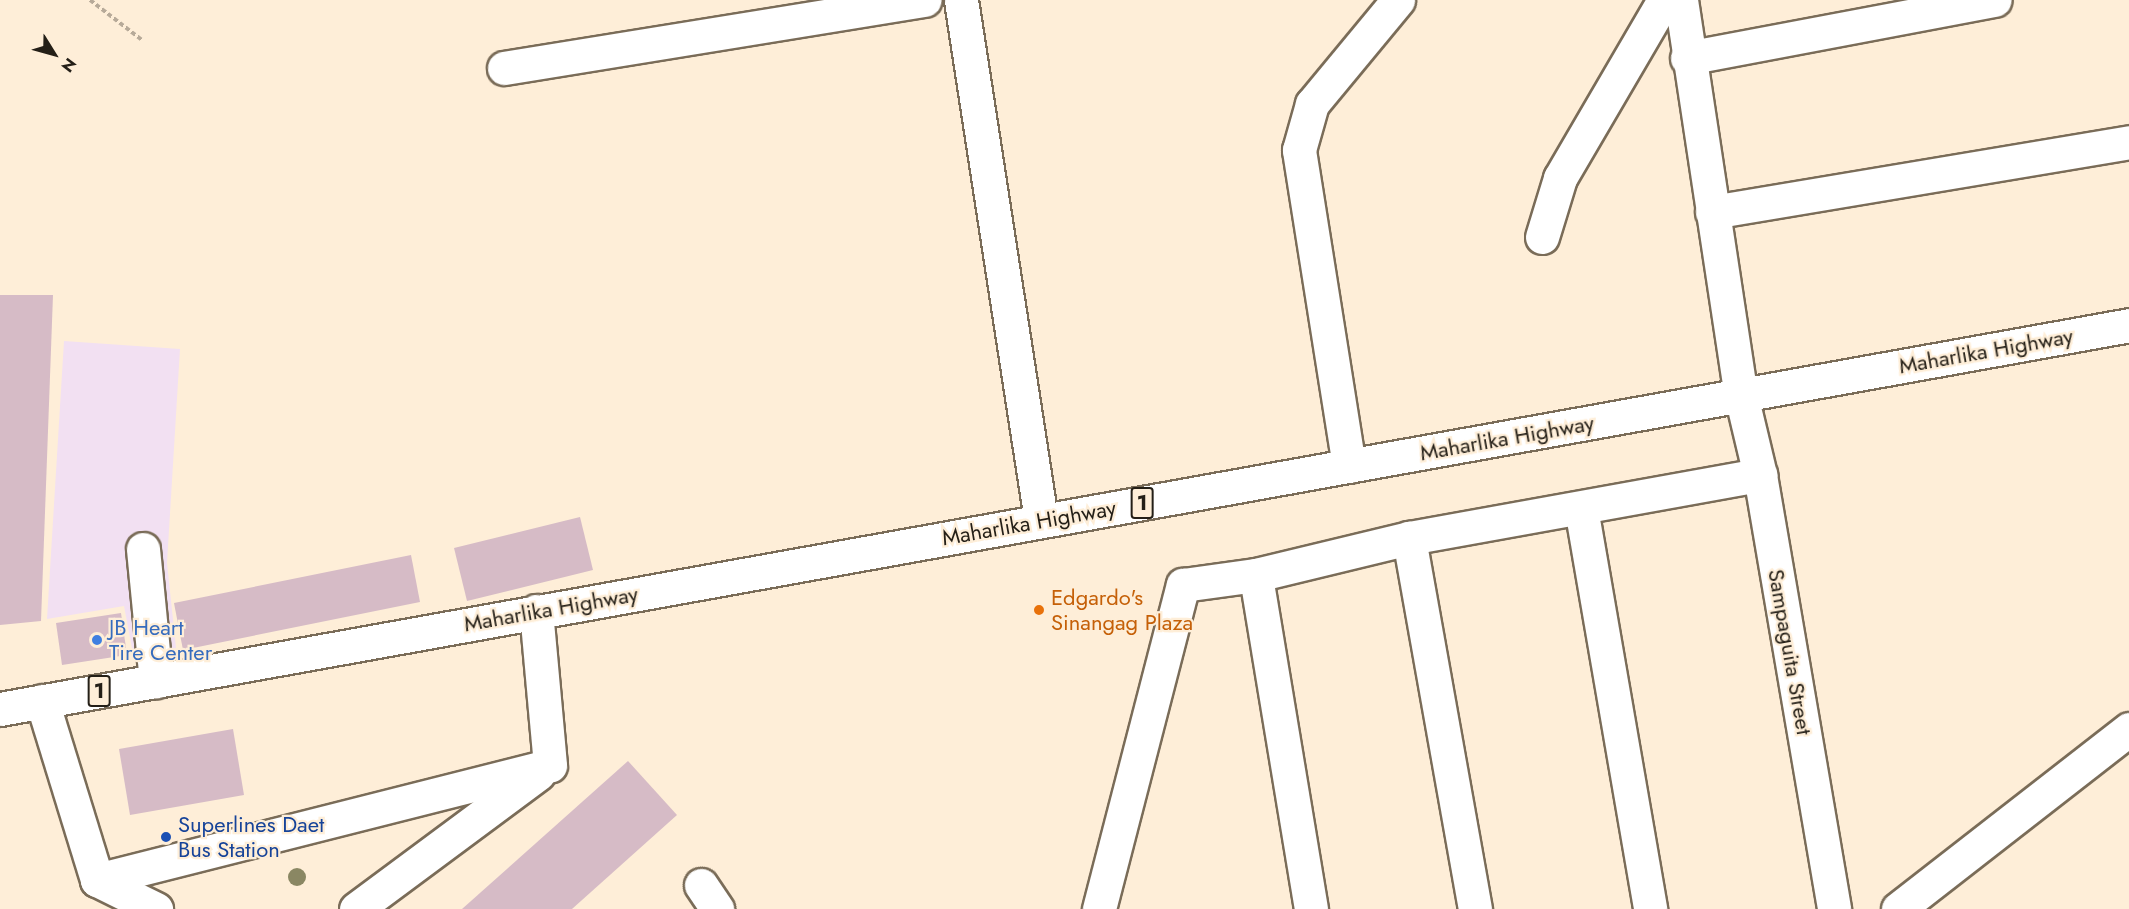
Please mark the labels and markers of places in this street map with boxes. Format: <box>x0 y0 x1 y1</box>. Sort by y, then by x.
place label: Edgardo's Sinangag Plaza <box>1051 584 1193 636</box>
marker: Edgardo's Sinangag Plaza <box>1032 603 1046 617</box>
place label: JB Heart Tire Center <box>109 614 212 666</box>
marker: JB Heart Tire Center <box>90 633 104 647</box>
place label: Superlines Daet Bus Station <box>178 811 324 862</box>
marker: Superlines Daet Bus Station <box>159 830 173 844</box>

